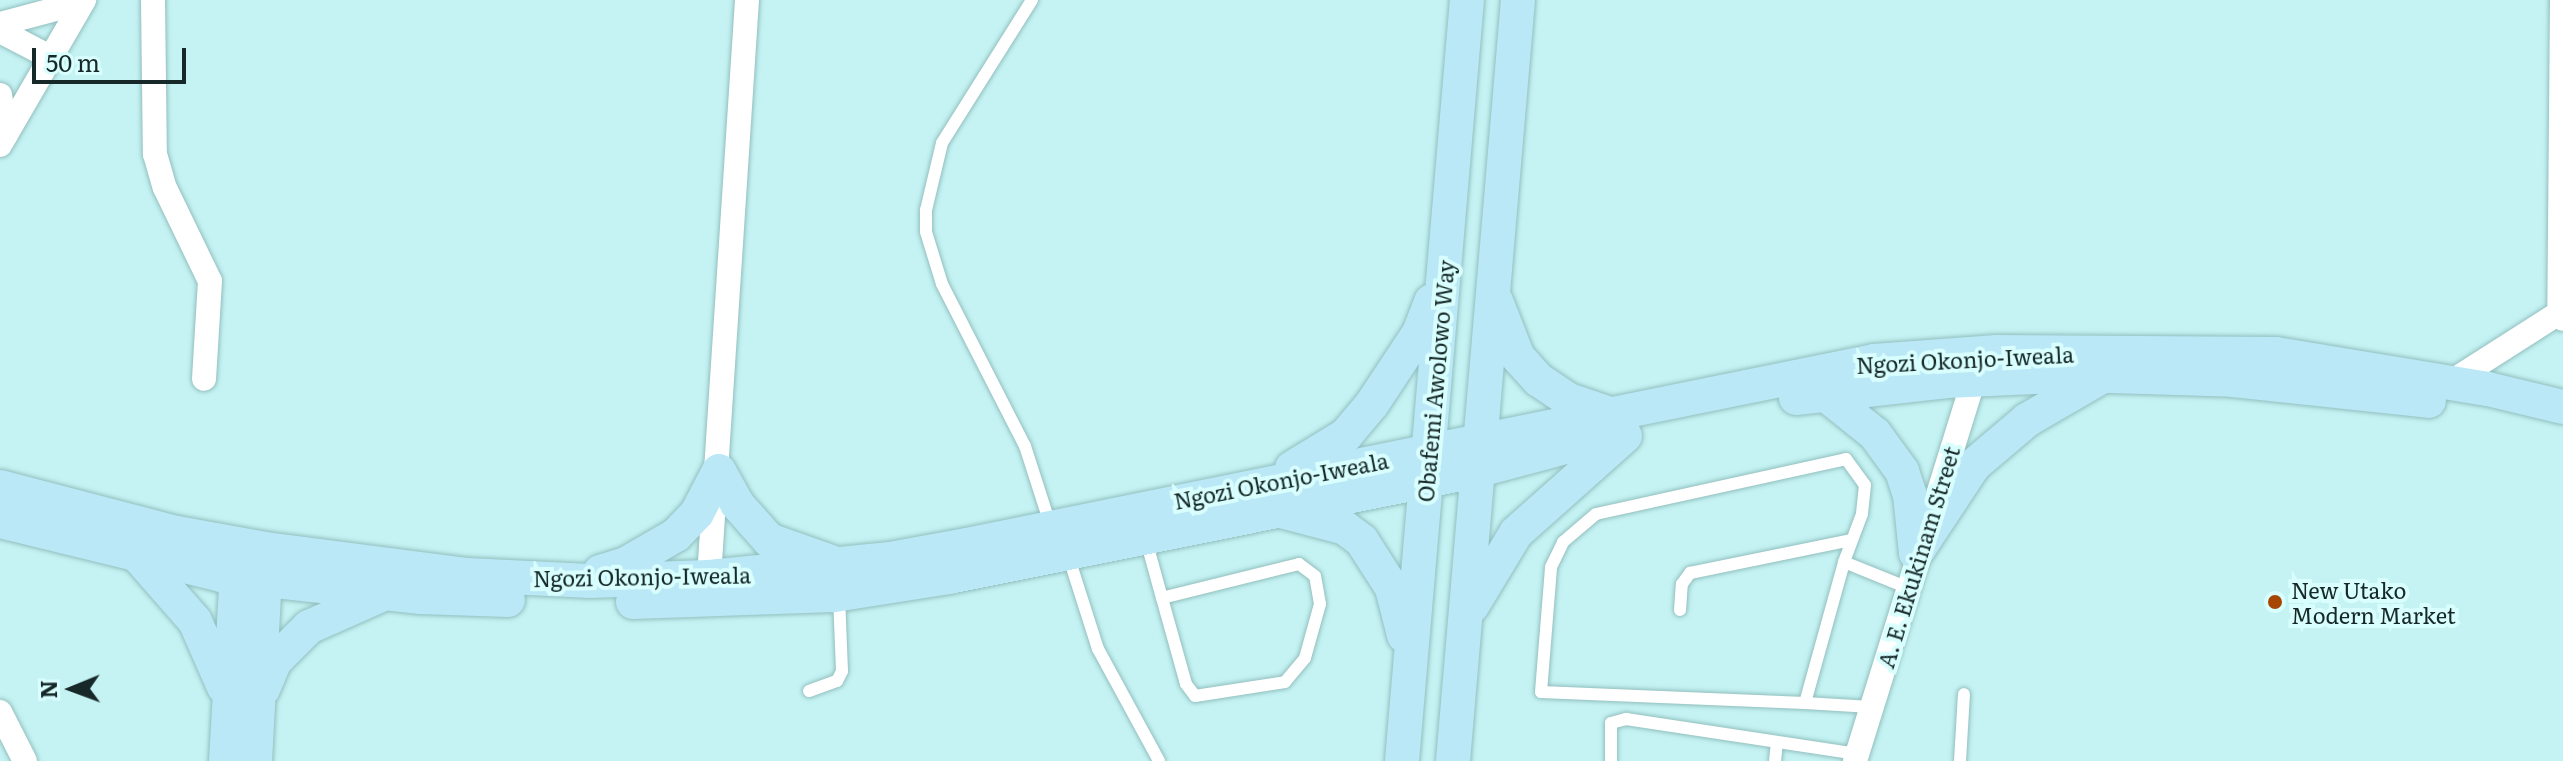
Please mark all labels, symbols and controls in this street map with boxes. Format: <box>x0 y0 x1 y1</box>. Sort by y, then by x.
scale bar <box>36 32 190 82</box>
text: 50 m <box>46 44 100 79</box>
street label: Obafemi Awolowo Way <box>1411 259 1459 503</box>
street label: Ngozi Okonjo-Iweala <box>1855 340 2075 378</box>
street label: A. E. Ekukinam Street <box>1872 443 1964 671</box>
street label: Ngozi Okonjo-Iweala <box>1171 446 1391 514</box>
street label: Ngozi Okonjo-Iweala <box>533 561 751 591</box>
place label: New Utako Modern Market <box>2291 576 2456 628</box>
marker: New Utako Modern Market <box>2266 593 2284 611</box>
north arrow <box>32 649 112 729</box>
text: N <box>31 680 64 699</box>

